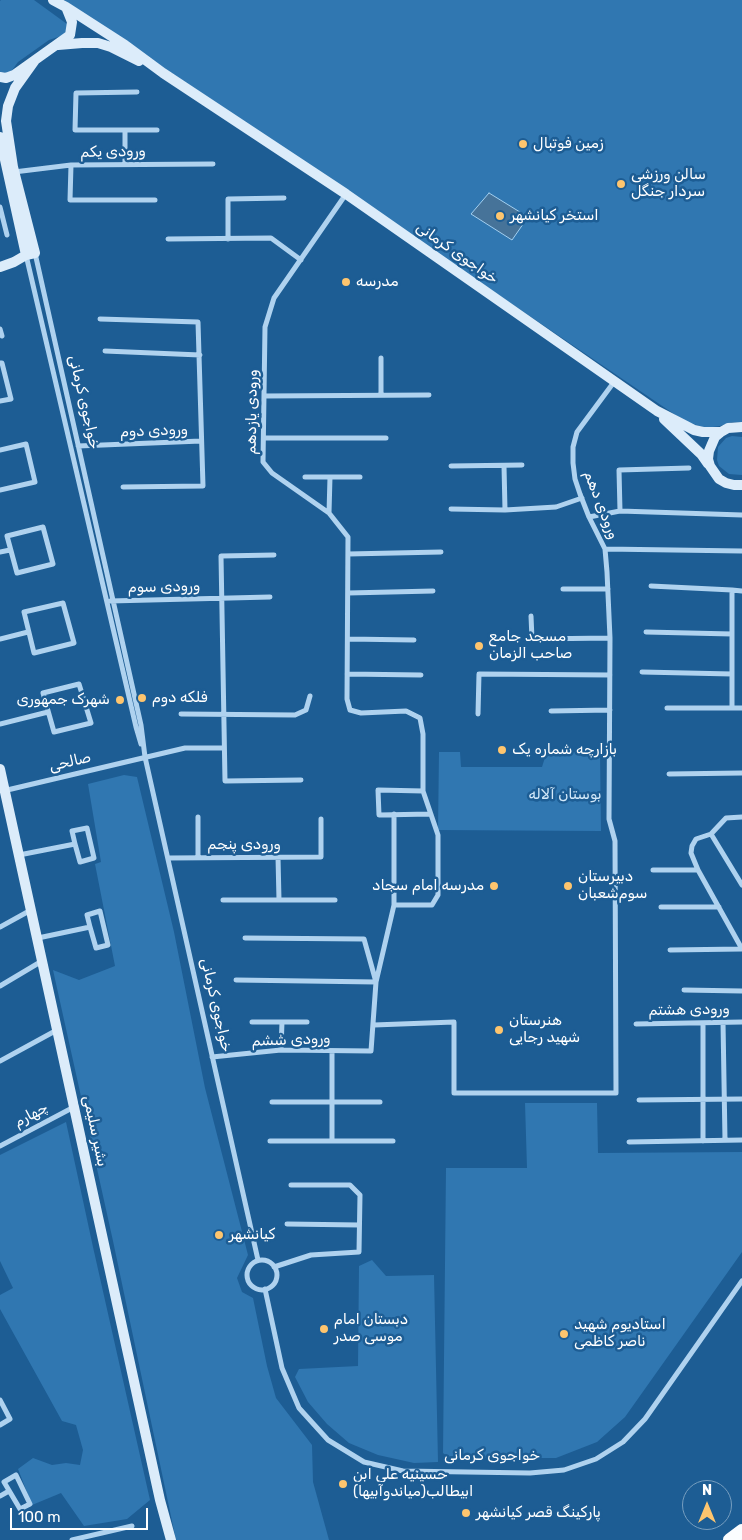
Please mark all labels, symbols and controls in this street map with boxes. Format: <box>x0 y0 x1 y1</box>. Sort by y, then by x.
place label: زمین فوتبال <box>533 135 604 153</box>
marker: زمین فوتبال <box>517 138 529 150</box>
street label: ورودی یکم <box>80 142 146 162</box>
place label: سالن ورزشی سردار جنگل <box>631 166 706 201</box>
marker: سالن ورزشی سردار جنگل <box>615 178 627 190</box>
place label: استخر کیانشهر <box>510 207 599 225</box>
marker: استخر کیانشهر <box>494 210 506 222</box>
street label: خواجوی کرمانی <box>413 218 501 288</box>
place label: مدرسه <box>356 273 399 291</box>
marker: مدرسه <box>340 276 352 288</box>
street label: خواجوی کرمانی <box>64 353 104 451</box>
street label: ورودی یازدهم <box>242 369 262 455</box>
street label: ورودی دوم <box>120 421 188 441</box>
street label: ورودی دهم <box>580 468 622 542</box>
street label: ورودی سوم <box>128 577 200 597</box>
place label: مسجد جامع صاحب الزمان <box>489 628 572 663</box>
marker: مسجد جامع صاحب الزمان <box>473 640 485 652</box>
place label: فلکه دوم <box>152 689 208 707</box>
place label: شهرک جمهوری <box>17 691 110 709</box>
marker: فلکه دوم <box>136 692 148 704</box>
marker: شهرک جمهوری <box>114 694 126 706</box>
place label: بازارچه شماره یک <box>512 741 617 759</box>
marker: بازارچه شماره یک <box>496 744 508 756</box>
street label: صالحی <box>47 748 93 776</box>
park label: بوستان آلاله <box>528 786 602 804</box>
street label: ورودی پنجم <box>207 836 281 854</box>
place label: دبیرستان سوم‌شعبان <box>578 868 647 903</box>
place label: مدرسه امام سجاد <box>372 877 484 895</box>
marker: مدرسه امام سجاد <box>488 880 500 892</box>
marker: دبیرستان سوم‌شعبان <box>562 880 574 892</box>
street label: خواجوی کرمانی <box>196 956 236 1054</box>
street label: ورودی هشتم <box>648 1000 730 1020</box>
place label: هنرستان شهید رجایی <box>509 1012 580 1047</box>
marker: هنرستان شهید رجایی <box>493 1024 505 1036</box>
street label: ورودی ششم <box>251 1030 331 1050</box>
street label: بشیر سلیمی <box>79 1094 111 1168</box>
street label: چهارم <box>11 1099 51 1131</box>
place label: کیانشهر <box>229 1226 275 1244</box>
marker: کیانشهر <box>213 1229 225 1241</box>
place label: دبستان امام موسی صدر <box>334 1311 408 1346</box>
place label: استادیوم شهید ناصر کاظمی <box>574 1316 666 1351</box>
marker: دبستان امام موسی صدر <box>318 1323 330 1335</box>
marker: استادیوم شهید ناصر کاظمی <box>558 1328 570 1340</box>
street label: خواجوی کرمانی <box>444 1447 540 1465</box>
place label: حسینیه علی ابن ابیطالب(میاندوآبیها) <box>353 1466 473 1501</box>
marker: حسینیه علی ابن ابیطالب(میاندوآبیها) <box>337 1478 349 1490</box>
north arrow <box>682 1480 732 1530</box>
text: N <box>702 1482 712 1499</box>
scale bar <box>12 1498 150 1530</box>
place label: پارکینگ قصر کیانشهر <box>476 1504 601 1522</box>
marker: پارکینگ قصر کیانشهر <box>460 1507 472 1519</box>
text: 100 m <box>18 1508 60 1526</box>

